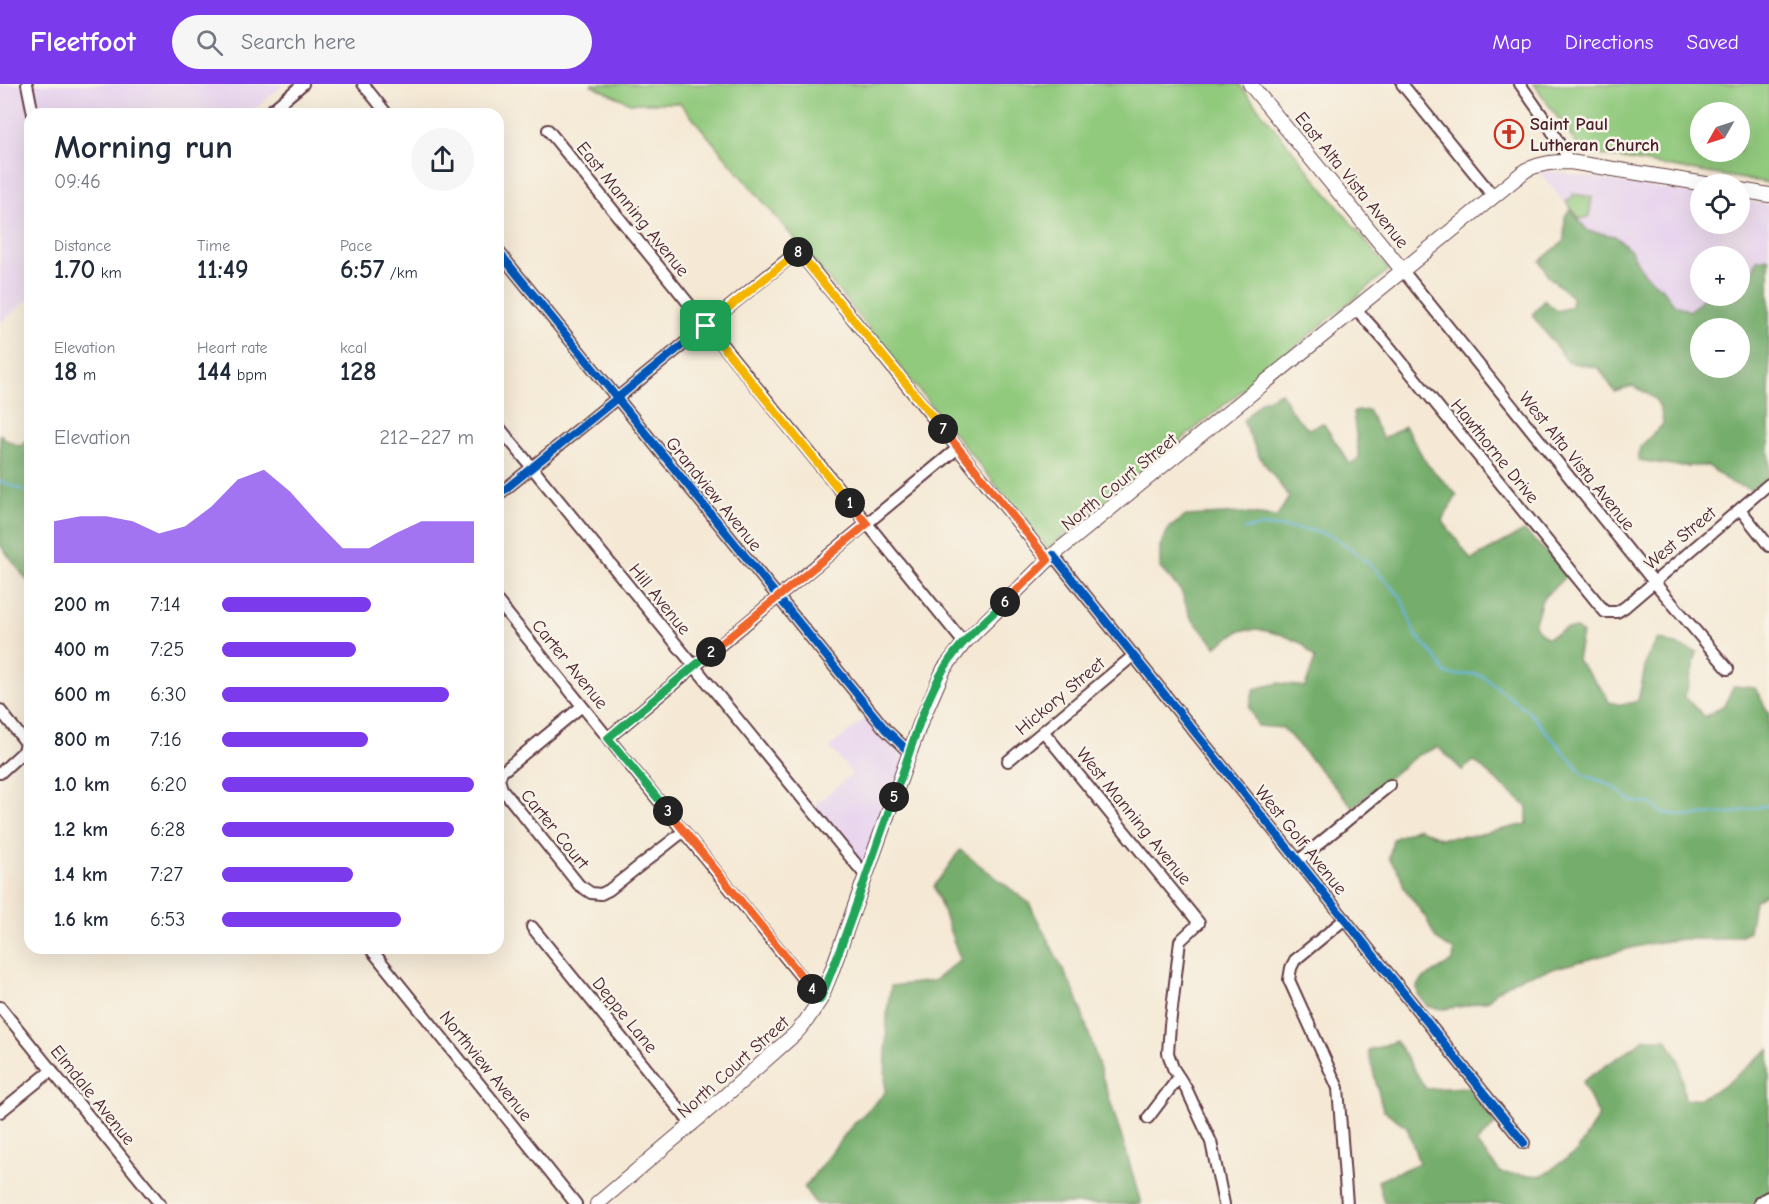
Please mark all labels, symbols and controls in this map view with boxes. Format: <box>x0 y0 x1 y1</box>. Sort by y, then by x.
search box <box>172 15 592 69</box>
text: Fleetfoot <box>30 26 136 58</box>
icon: search <box>193 26 226 59</box>
text: Search here <box>241 29 356 55</box>
text: Map <box>1492 30 1532 54</box>
text: Directions <box>1565 30 1654 54</box>
text: Saved <box>1687 30 1739 54</box>
north arrow <box>1690 102 1750 162</box>
map controls <box>1690 102 1750 378</box>
street label: East Alta Vista Avenue <box>1290 108 1413 253</box>
place label: Saint Paul Lutheran Church <box>1530 114 1659 156</box>
church icon: Saint Paul Lutheran Church <box>1493 118 1525 150</box>
text: Morning run <box>54 128 233 166</box>
button: share <box>411 128 474 191</box>
street label: East Manning Avenue <box>572 138 693 281</box>
text: 09:46 <box>54 170 101 193</box>
button: locate <box>1690 174 1750 234</box>
text: Distance <box>54 237 111 255</box>
text: Time <box>197 237 230 255</box>
text: Pace <box>340 237 372 255</box>
pin: 8 <box>783 237 813 267</box>
text: 8 <box>794 243 802 261</box>
button: + <box>1690 246 1750 306</box>
text: 1.70 <box>54 255 96 285</box>
text: 11:49 <box>197 255 249 285</box>
text: 6:57 <box>340 255 385 285</box>
text: km <box>96 264 122 282</box>
text: /km <box>385 264 418 282</box>
pin <box>680 300 731 351</box>
icon: arrive <box>689 309 722 342</box>
button: − <box>1690 318 1750 378</box>
text: Elevation <box>54 339 115 357</box>
text: Heart rate <box>197 339 268 357</box>
text: kcal <box>340 339 367 357</box>
text: 18 <box>54 357 78 387</box>
text: 144 <box>197 357 231 387</box>
text: 128 <box>340 357 376 387</box>
text: m <box>78 366 96 384</box>
text: bpm <box>231 366 267 384</box>
street label: West Alta Vista Avenue <box>1514 388 1639 535</box>
street label: Hawthorne Drive <box>1446 395 1543 508</box>
pin: 7 <box>928 414 958 444</box>
text: 7 <box>939 420 947 438</box>
text: Elevation <box>54 426 131 449</box>
text: 212–227 m <box>380 426 474 449</box>
street label: North Court Street <box>1057 429 1182 535</box>
street label: Grandview Avenue <box>661 433 766 556</box>
pin: 1 <box>835 488 865 518</box>
text: 1 <box>847 494 853 512</box>
street label: West Street <box>1640 502 1721 574</box>
street label: Hill Avenue <box>624 559 695 639</box>
pin: 6 <box>990 587 1020 617</box>
text: 200 m <box>54 593 110 616</box>
text: 7:14 <box>150 593 181 616</box>
text: 6 <box>1001 593 1009 611</box>
street label: Carter Avenue <box>527 615 612 713</box>
pin: 2 <box>696 637 726 667</box>
text: 400 m <box>54 638 109 661</box>
text: 7:25 <box>150 638 184 661</box>
text: 2 <box>707 643 715 661</box>
street label: Hickory Street <box>1011 652 1110 740</box>
text: 600 m <box>54 683 110 706</box>
text: 6:30 <box>150 683 187 706</box>
text: 800 m <box>54 728 110 751</box>
text: 7:16 <box>150 728 182 751</box>
street label: West Manning Avenue <box>1072 743 1195 889</box>
text: 1.0 km <box>54 773 110 796</box>
text: 6:20 <box>150 773 187 796</box>
pin: 5 <box>879 782 909 812</box>
street label: West Golf Avenue <box>1250 782 1351 899</box>
street label: Carter Court <box>516 785 594 874</box>
text: 5 <box>890 788 898 806</box>
pin: 3 <box>653 796 683 826</box>
text: 3 <box>664 802 672 820</box>
text: 1.2 km <box>54 818 108 841</box>
text: 6:28 <box>150 818 185 841</box>
text: 1.4 km <box>54 863 108 886</box>
text: 7:27 <box>150 863 183 886</box>
text: 1.6 km <box>54 908 109 931</box>
text: 6:53 <box>150 908 185 931</box>
street label: Deppe Lane <box>588 973 662 1057</box>
pin: 4 <box>797 974 827 1004</box>
text: 4 <box>808 980 816 998</box>
street label: Northview Avenue <box>435 1007 536 1126</box>
street label: North Court Street <box>673 1011 794 1123</box>
street label: Elmdale Avenue <box>46 1041 139 1149</box>

